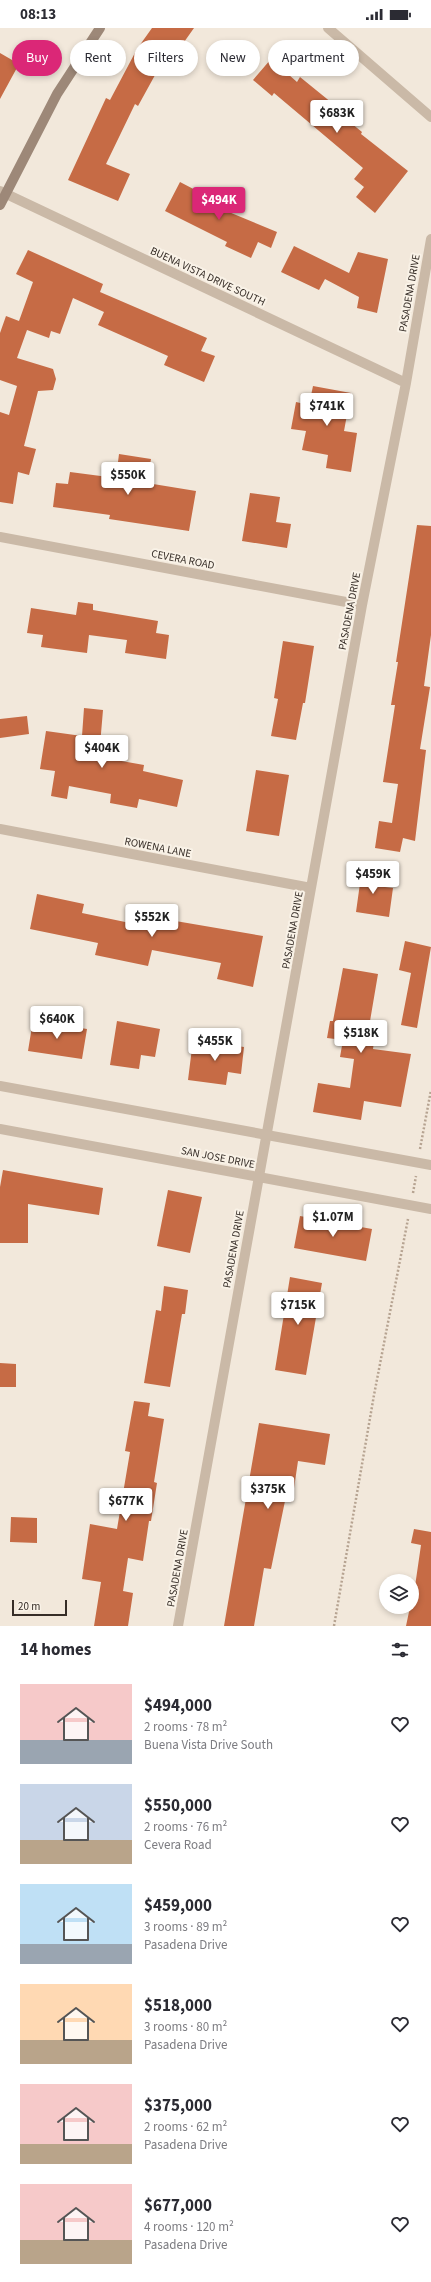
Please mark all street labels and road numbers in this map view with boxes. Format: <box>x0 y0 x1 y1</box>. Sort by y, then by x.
street label: BUENA VISTA DRIVE SOUTH <box>148 243 268 310</box>
street label: PASADENA DRIVE <box>395 253 424 333</box>
street label: CEVERA ROAD <box>150 546 216 573</box>
street label: PASADENA DRIVE <box>335 571 364 651</box>
street label: ROWENA LANE <box>123 834 193 861</box>
street label: PASADENA DRIVE <box>278 890 307 970</box>
street label: SAN JOSE DRIVE <box>180 1143 256 1172</box>
street label: PASADENA DRIVE <box>219 1209 248 1289</box>
street label: PASADENA DRIVE <box>163 1528 192 1608</box>

